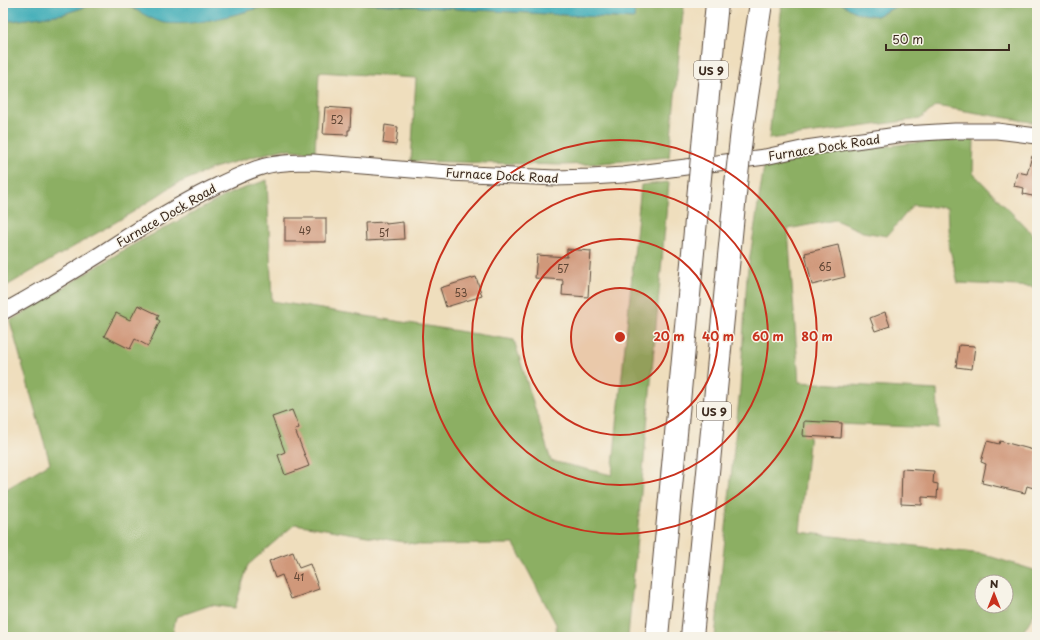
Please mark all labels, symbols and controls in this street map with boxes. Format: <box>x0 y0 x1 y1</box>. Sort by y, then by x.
scale bar <box>886 26 1009 52</box>
text: 50 m <box>892 30 923 48</box>
road number: US 9 <box>694 61 728 79</box>
house number: 52 <box>330 112 344 127</box>
street label: Furnace Dock Road <box>767 129 881 165</box>
street label: Furnace Dock Road <box>445 163 559 187</box>
street label: Furnace Dock Road <box>113 179 219 251</box>
house number: 49 <box>299 223 311 238</box>
house number: 51 <box>379 225 389 240</box>
house number: 65 <box>818 259 832 274</box>
house number: 57 <box>557 261 569 276</box>
house number: 53 <box>455 285 467 300</box>
text: 20 m <box>653 327 685 345</box>
text: 40 m <box>702 327 734 345</box>
text: 60 m <box>752 327 784 345</box>
text: 80 m <box>801 327 833 345</box>
centre of rings <box>613 330 627 344</box>
road number: US 9 <box>697 402 731 420</box>
house number: 41 <box>294 569 304 584</box>
north arrow <box>974 574 1014 614</box>
text: N <box>990 575 999 592</box>

